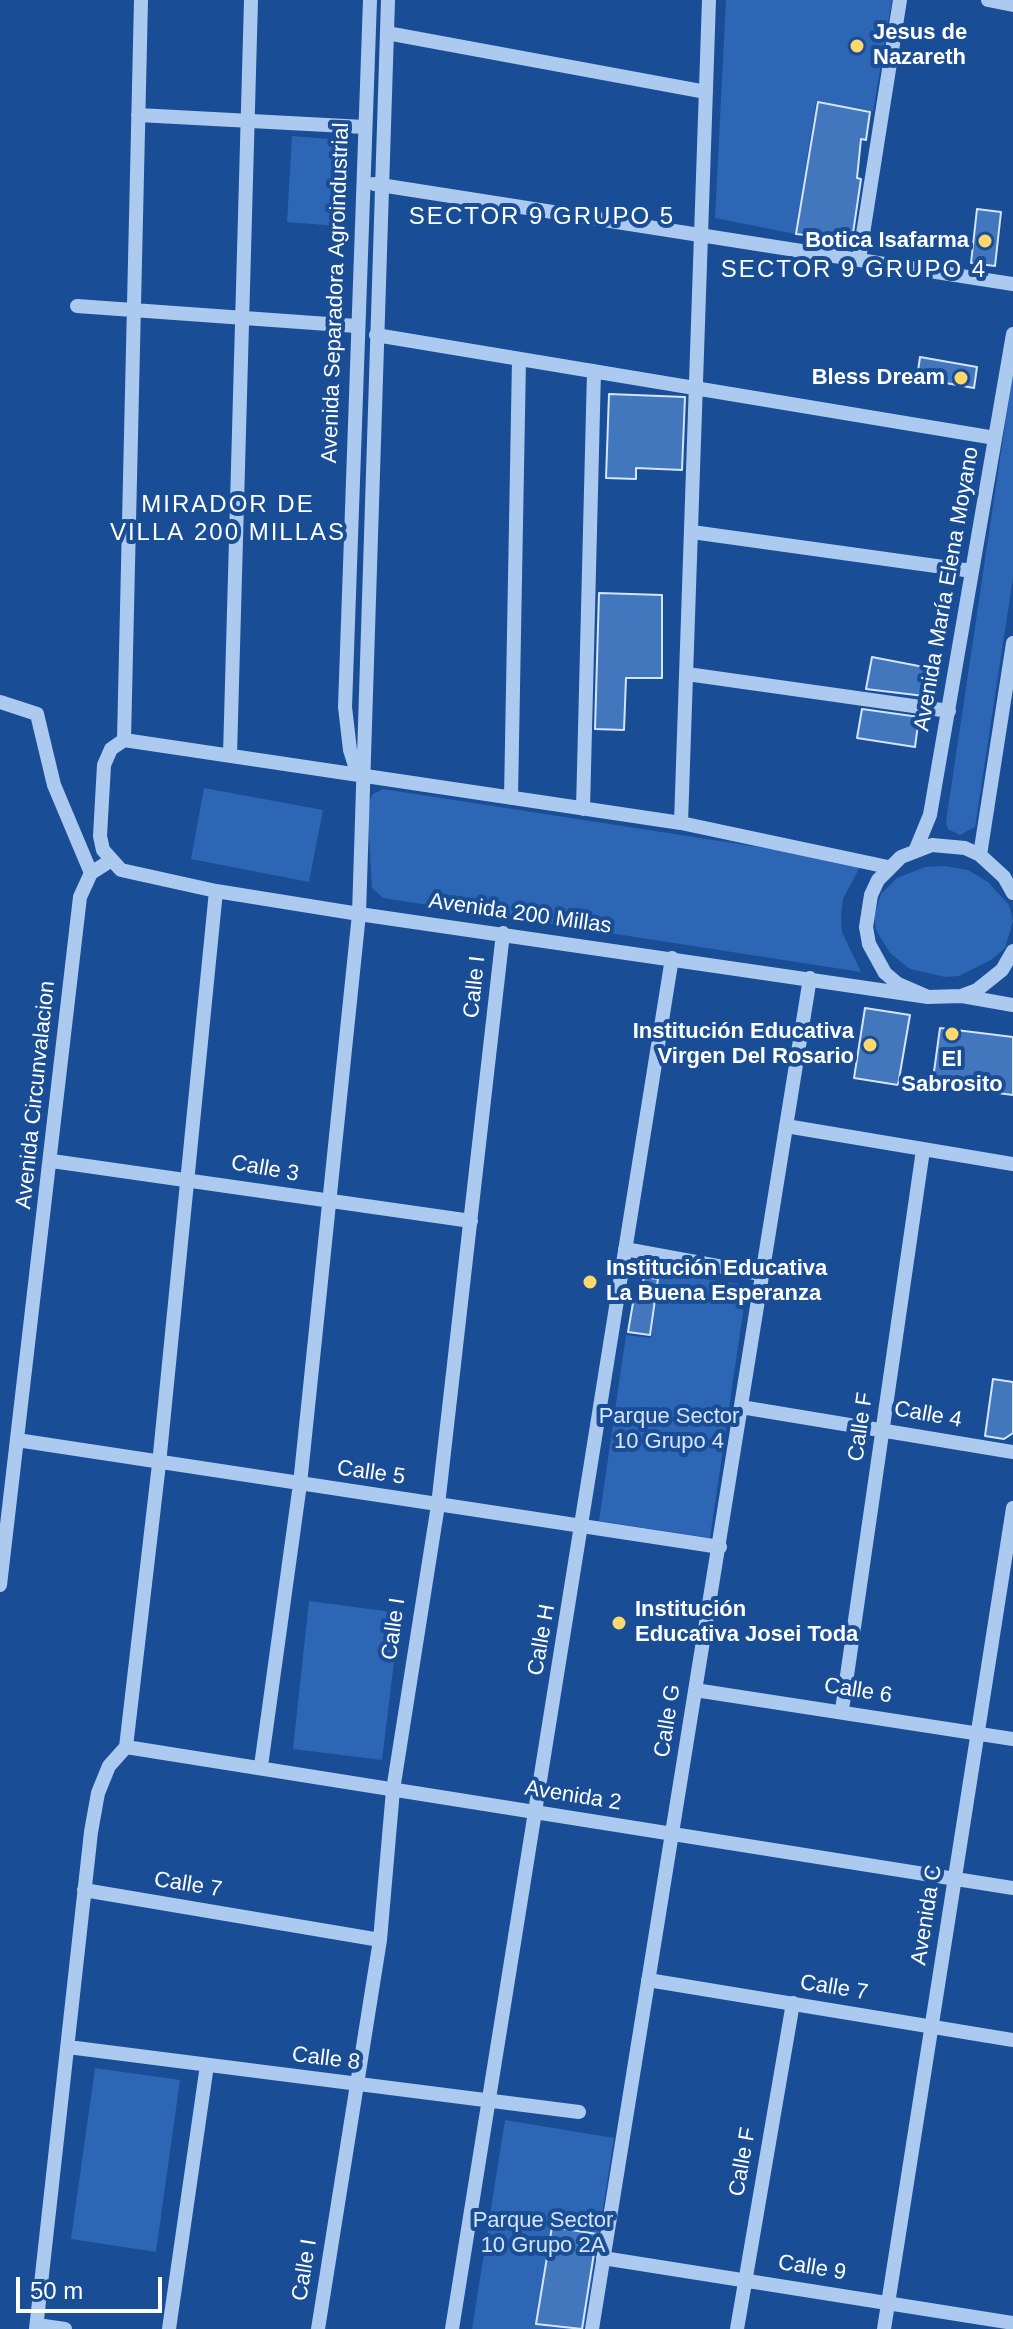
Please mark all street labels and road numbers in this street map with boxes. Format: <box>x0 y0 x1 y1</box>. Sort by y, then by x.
street label: Avenida Separadora Agroindustrial <box>317 122 355 464</box>
street label: Avenida María Elena Moyano <box>909 445 985 733</box>
street label: Avenida 200 Millas <box>427 888 613 940</box>
street label: Calle I <box>459 955 491 1019</box>
street label: Avenida Circunvalacion <box>11 979 61 1211</box>
street label: Calle 3 <box>229 1150 301 1188</box>
street label: Calle F <box>843 1391 879 1463</box>
street label: Calle 4 <box>892 1396 964 1434</box>
street label: Calle 5 <box>335 1455 407 1491</box>
street label: Calle I <box>377 1596 411 1662</box>
street label: Calle H <box>523 1602 561 1678</box>
street label: Calle 6 <box>822 1673 894 1709</box>
street label: Calle G <box>649 1683 687 1759</box>
street label: Avenida 2 <box>523 1775 623 1817</box>
street label: Avenida C <box>906 1863 948 1967</box>
street label: Calle 7 <box>152 1867 224 1903</box>
street label: Calle 7 <box>798 1970 870 2006</box>
street label: Calle 8 <box>290 2042 362 2076</box>
street label: Calle F <box>724 2125 762 2199</box>
street label: Calle I <box>287 2237 323 2303</box>
street label: Calle 9 <box>776 2250 848 2286</box>

